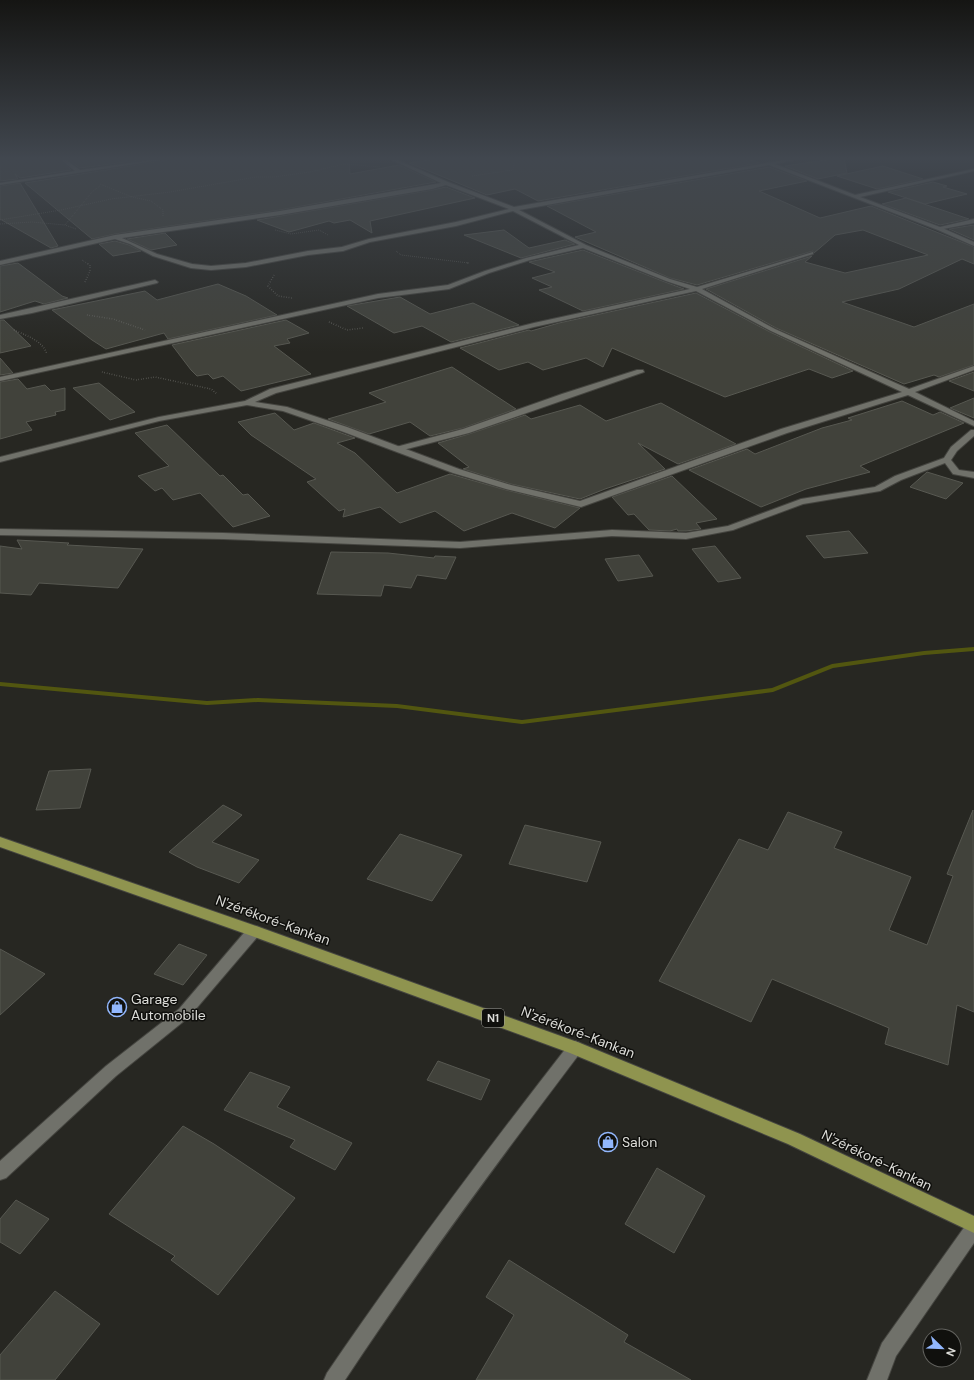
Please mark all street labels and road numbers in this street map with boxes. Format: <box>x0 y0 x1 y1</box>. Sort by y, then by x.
street label: N'zérékoré-Kankan <box>213 891 333 949</box>
street label: N'zérékoré-Kankan <box>518 1002 638 1062</box>
road number: N1 <box>482 1009 504 1027</box>
street label: N'zérékoré-Kankan <box>819 1125 935 1195</box>

